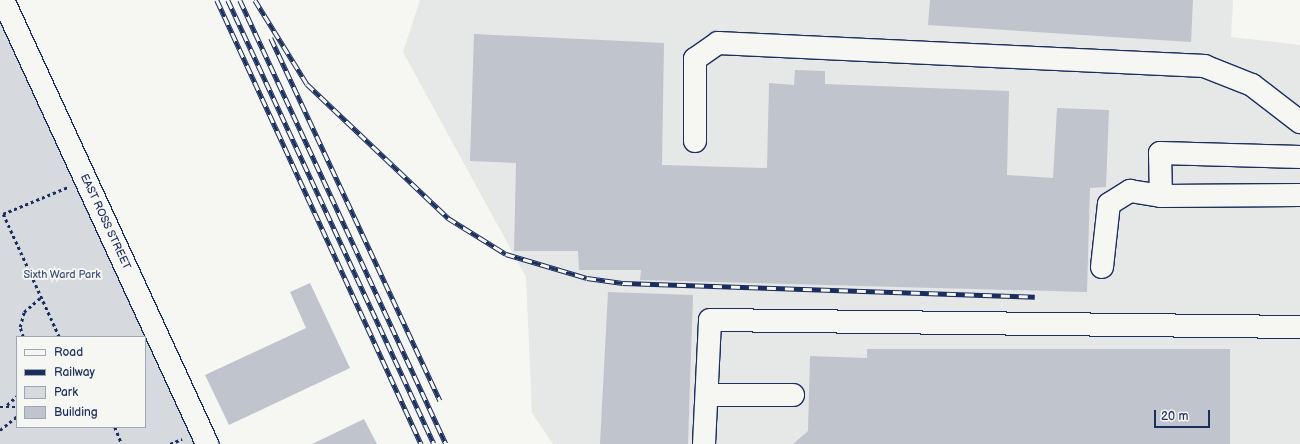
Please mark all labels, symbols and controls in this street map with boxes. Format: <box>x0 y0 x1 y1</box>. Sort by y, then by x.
street label: EAST ROSS STREET <box>77 172 133 272</box>
park label: Sixth Ward Park <box>23 268 101 282</box>
legend <box>16 336 146 428</box>
text: Road <box>54 345 83 360</box>
text: Railway <box>54 365 95 380</box>
text: Park <box>54 385 78 400</box>
scale bar <box>1156 402 1212 428</box>
text: Building <box>54 405 98 420</box>
text: 20 m <box>1161 409 1188 424</box>

